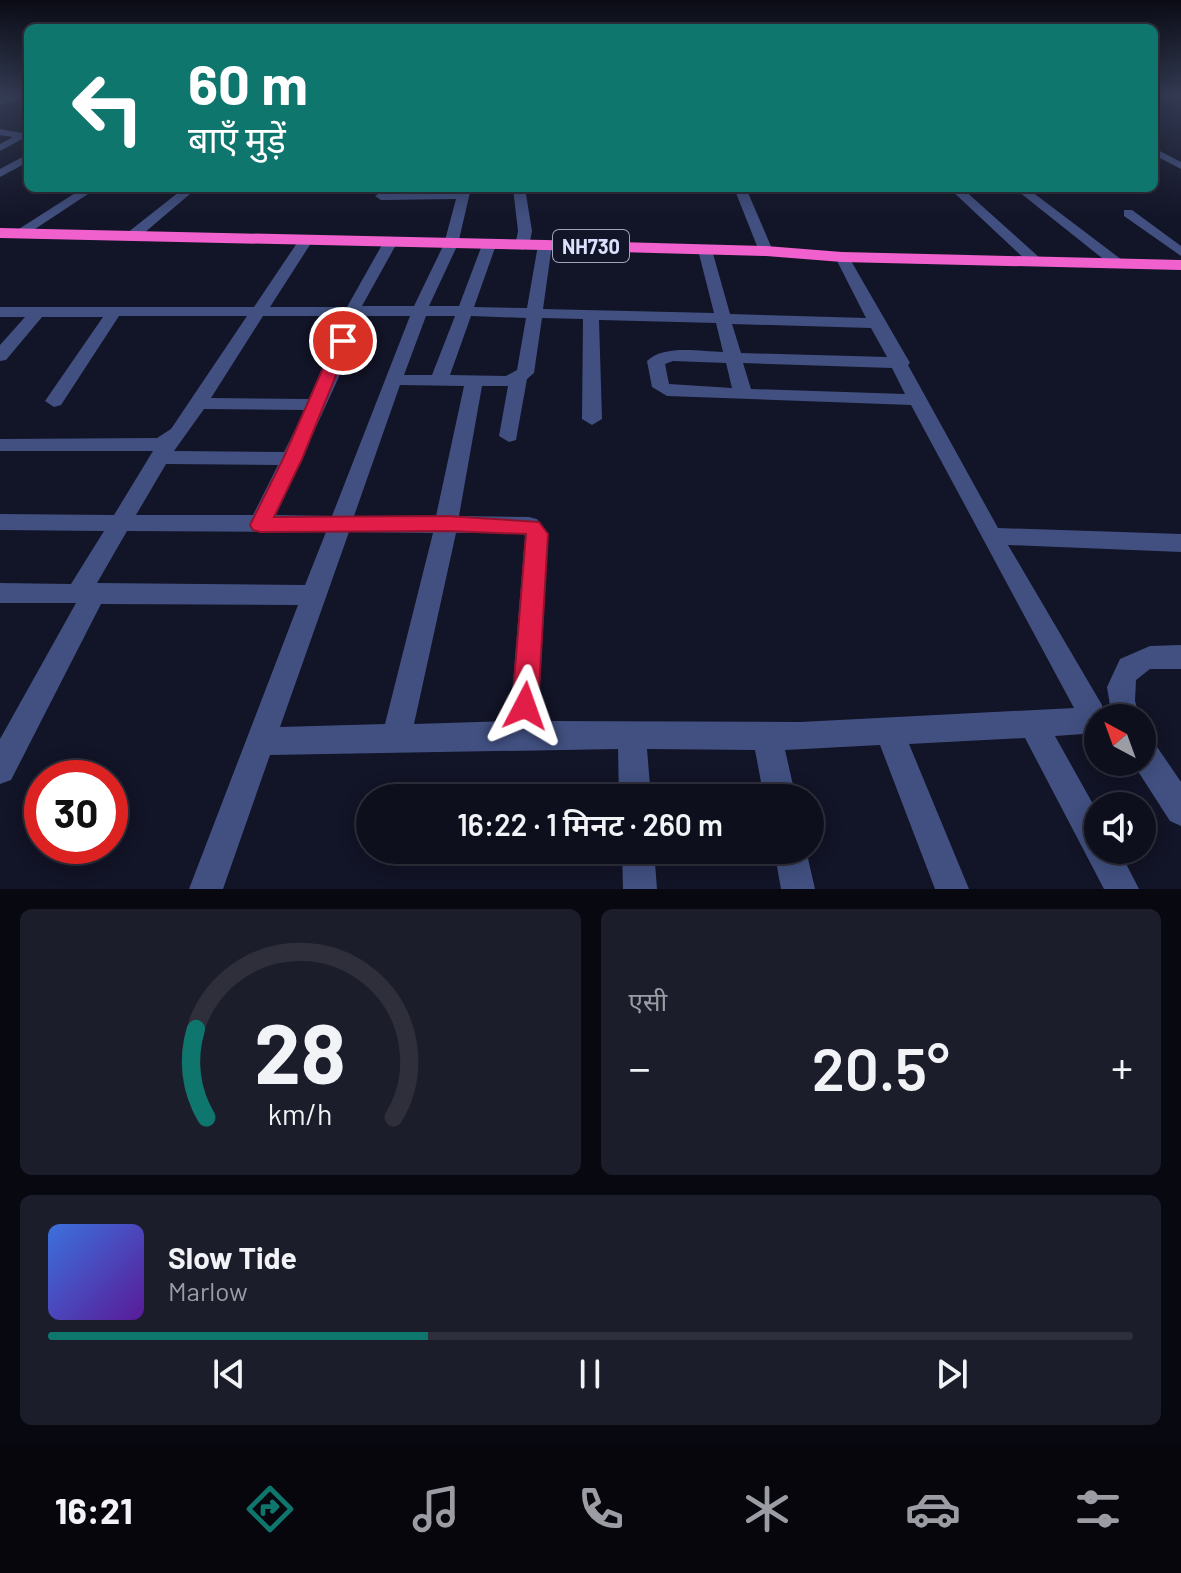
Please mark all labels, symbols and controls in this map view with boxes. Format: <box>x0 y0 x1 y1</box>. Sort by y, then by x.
text: 60 m <box>188 49 308 116</box>
icon: left <box>56 56 160 160</box>
text: बाएँ मुड़ें <box>188 117 286 160</box>
road number: NH730 <box>553 230 629 262</box>
pin <box>309 307 377 375</box>
icon: arrive <box>321 319 365 363</box>
position arrow <box>483 664 567 748</box>
north arrow <box>1084 704 1156 776</box>
map controls <box>1084 704 1156 864</box>
speed limit sign: 30 <box>24 760 128 864</box>
button: sound <box>1084 792 1156 864</box>
text: 16:22 · 1 मिनट · 260 m <box>457 806 723 842</box>
text: एसी <box>629 985 667 1016</box>
text: 28 <box>254 1001 346 1101</box>
text: 20.5° <box>812 1031 950 1103</box>
text: − <box>629 1040 651 1093</box>
text: + <box>1111 1040 1133 1093</box>
text: km/h <box>268 1096 333 1131</box>
text: Slow Tide <box>168 1239 297 1275</box>
text: Marlow <box>168 1275 248 1306</box>
icon: previous <box>207 1352 251 1396</box>
icon: pause <box>568 1352 612 1396</box>
icon: next <box>930 1352 974 1396</box>
icon: directions <box>242 1481 298 1537</box>
icon: music <box>408 1481 464 1537</box>
icon: phone <box>573 1481 629 1537</box>
icon: climate <box>739 1481 795 1537</box>
icon: car <box>905 1481 961 1537</box>
icon: filters <box>1070 1481 1126 1537</box>
text: 16:21 <box>55 1488 133 1531</box>

